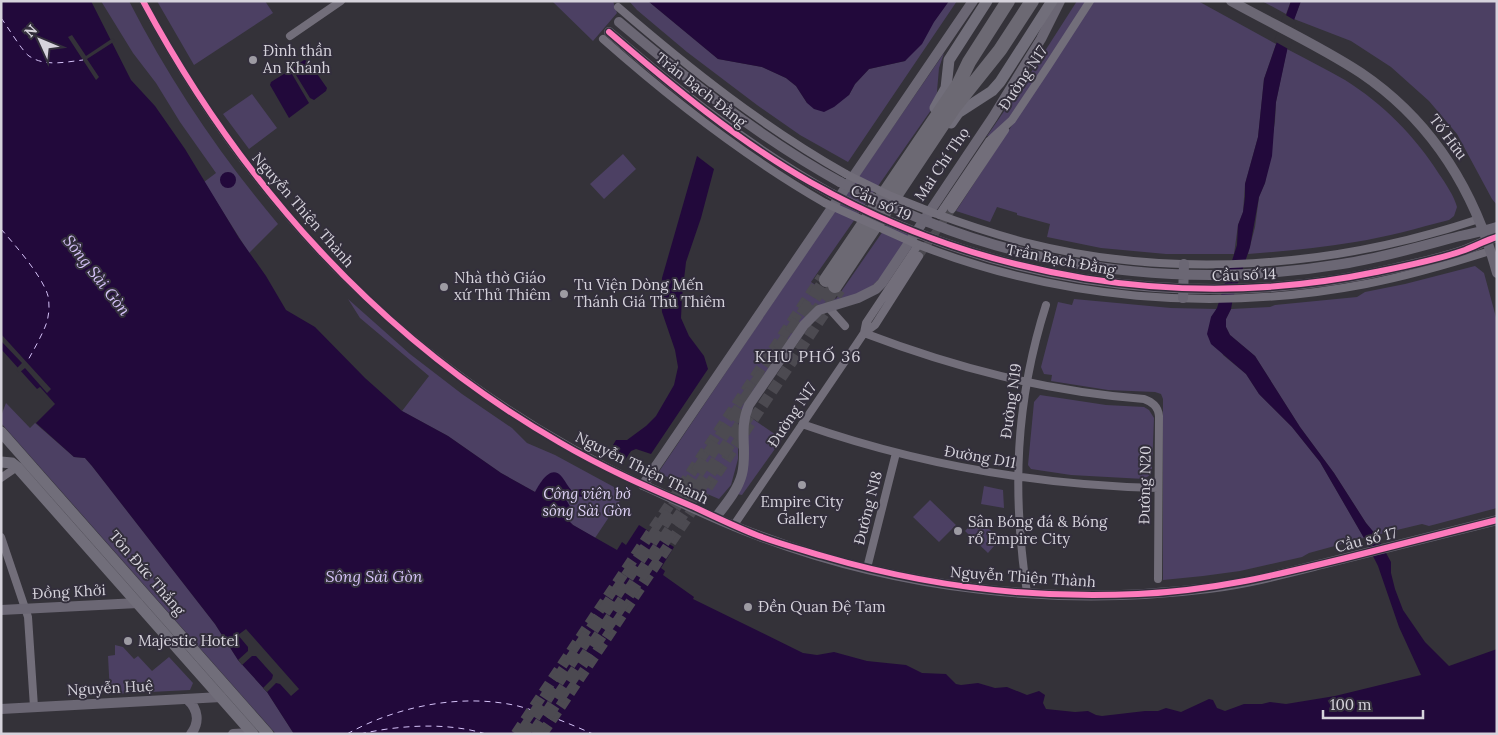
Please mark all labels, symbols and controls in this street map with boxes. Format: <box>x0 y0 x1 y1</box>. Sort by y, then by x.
north arrow <box>15 15 65 65</box>
text: N <box>20 21 41 41</box>
place label: Đình thần An Khánh <box>262 41 332 77</box>
street label: Đường N17 <box>994 42 1051 114</box>
street label: Trần Bạch Đằng <box>652 48 751 132</box>
marker: Đình thần An Khánh <box>247 54 259 66</box>
street label: Tố Hữu <box>1425 110 1472 163</box>
street label: Mai Chí Thọ <box>910 123 973 204</box>
street label: Nguyễn Thiện Thành <box>248 148 358 271</box>
street label: Cầu số 19 <box>848 180 915 225</box>
water label: Sông Sài Gòn <box>59 231 135 320</box>
street label: Trần Bạch Đằng <box>1005 240 1118 280</box>
street label: Cầu số 14 <box>1211 264 1276 285</box>
place label: Nhà thờ Giáo xứ Thủ Thiêm <box>454 268 551 304</box>
place label: Tu Viện Dòng Mến Thánh Giá Thủ Thiêm <box>574 275 726 311</box>
marker: Nhà thờ Giáo xứ Thủ Thiêm <box>438 281 450 293</box>
marker: Tu Viện Dòng Mến Thánh Giá Thủ Thiêm <box>558 288 570 300</box>
district label: KHU PHỐ 36 <box>755 346 861 366</box>
street label: Đường N19 <box>996 362 1025 440</box>
street label: Đường N17 <box>763 379 820 451</box>
street label: Nguyễn Thiện Thành <box>572 427 712 508</box>
street label: Đường D11 <box>943 441 1017 472</box>
street label: Đường N20 <box>1134 445 1155 525</box>
street label: Đường N18 <box>849 469 886 547</box>
marker: Empire City Gallery <box>796 479 808 491</box>
park label: Công viên bờ sông Sài Gòn <box>542 484 632 520</box>
place label: Empire City Gallery <box>760 492 844 528</box>
place label: Sân Bóng đá & Bóng rổ Empire City <box>968 512 1108 548</box>
street label: Cầu số 17 <box>1333 523 1399 556</box>
marker: Sân Bóng đá & Bóng rổ Empire City <box>952 525 964 537</box>
street label: Tôn Ðức Thắng <box>105 526 190 620</box>
street label: Nguyễn Thiện Thành <box>950 562 1097 591</box>
water label: Sông Sài Gòn <box>325 566 423 586</box>
street label: Ðồng Khởi <box>32 580 106 603</box>
place label: Đền Quan Đệ Tam <box>758 597 886 616</box>
marker: Đền Quan Đệ Tam <box>742 601 754 613</box>
place label: Majestic Hotel <box>138 631 239 650</box>
marker: Majestic Hotel <box>122 635 134 647</box>
street label: Nguyễn Huệ <box>66 676 153 699</box>
scale bar <box>1323 688 1423 720</box>
text: 100 m <box>1330 695 1371 714</box>

